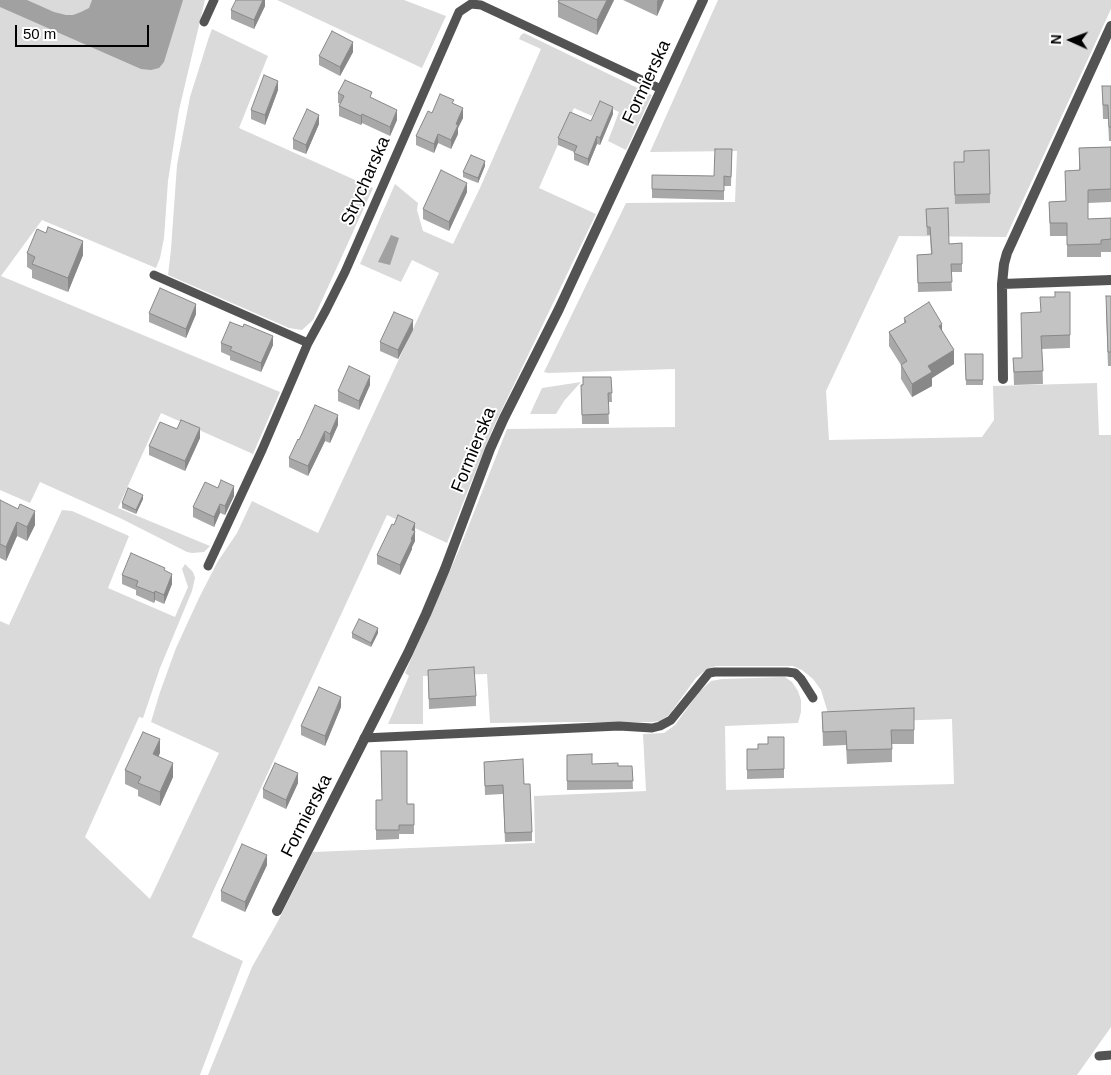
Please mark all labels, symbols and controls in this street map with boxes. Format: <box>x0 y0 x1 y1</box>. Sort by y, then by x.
scale bar <box>18 15 151 47</box>
north arrow <box>1046 15 1096 65</box>
text: 50 m <box>23 25 56 42</box>
text: N <box>1048 34 1064 45</box>
street label: Formierska <box>618 37 676 127</box>
street label: Strycharska <box>337 133 395 229</box>
street label: Formierska <box>447 404 501 496</box>
street label: Formierska <box>277 771 337 861</box>

